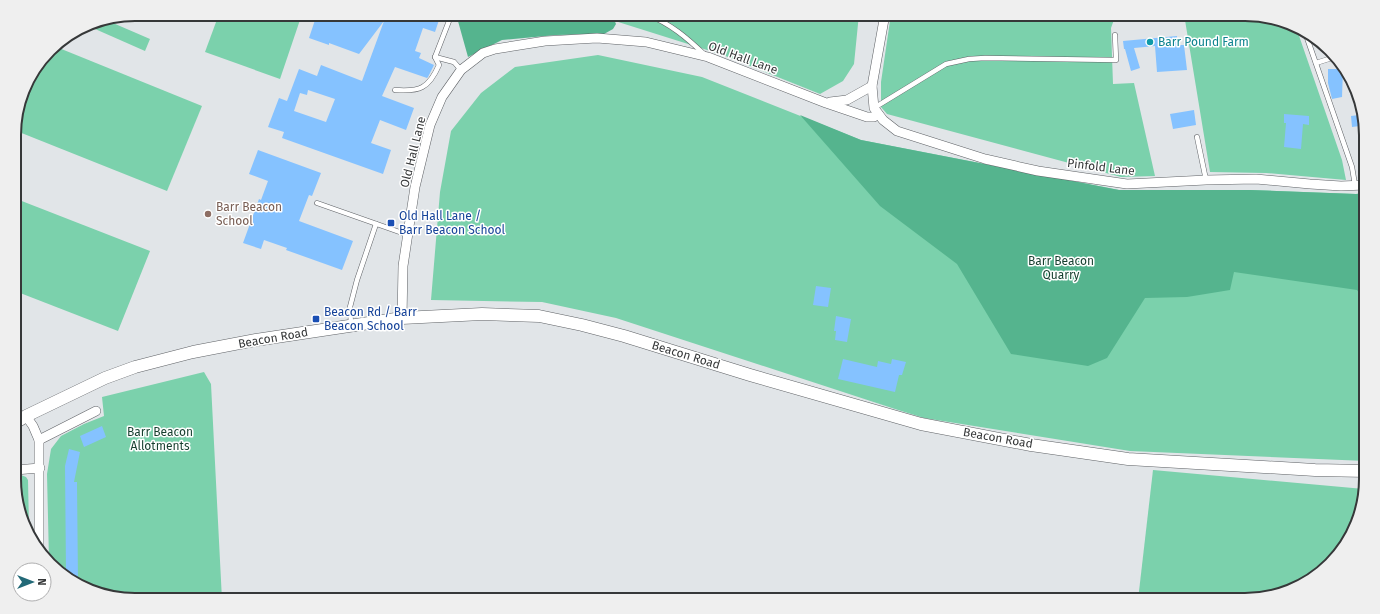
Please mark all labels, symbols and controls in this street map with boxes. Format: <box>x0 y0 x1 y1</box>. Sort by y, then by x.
place label: Barr Pound Farm <box>1158 35 1249 49</box>
marker: Barr Pound Farm <box>1145 37 1155 47</box>
street label: Old Hall Lane <box>706 39 780 77</box>
street label: Old Hall Lane <box>397 115 429 189</box>
street label: Pinfold Lane <box>1066 156 1136 178</box>
place label: Barr Beacon School <box>216 200 282 228</box>
marker: Barr Beacon School <box>203 209 213 219</box>
place label: Old Hall Lane / Barr Beacon School <box>399 209 506 237</box>
marker: Old Hall Lane / Barr Beacon School <box>386 218 396 228</box>
park label: Barr Beacon Quarry <box>1028 254 1094 282</box>
place label: Beacon Rd / Barr Beacon School <box>324 305 417 333</box>
marker: Beacon Rd / Barr Beacon School <box>311 314 321 324</box>
street label: Beacon Road <box>237 325 309 351</box>
street label: Beacon Road <box>650 338 722 372</box>
park label: Barr Beacon Allotments <box>127 425 193 453</box>
street label: Beacon Road <box>962 425 1034 451</box>
north arrow <box>12 562 52 602</box>
text: N <box>35 578 48 586</box>

